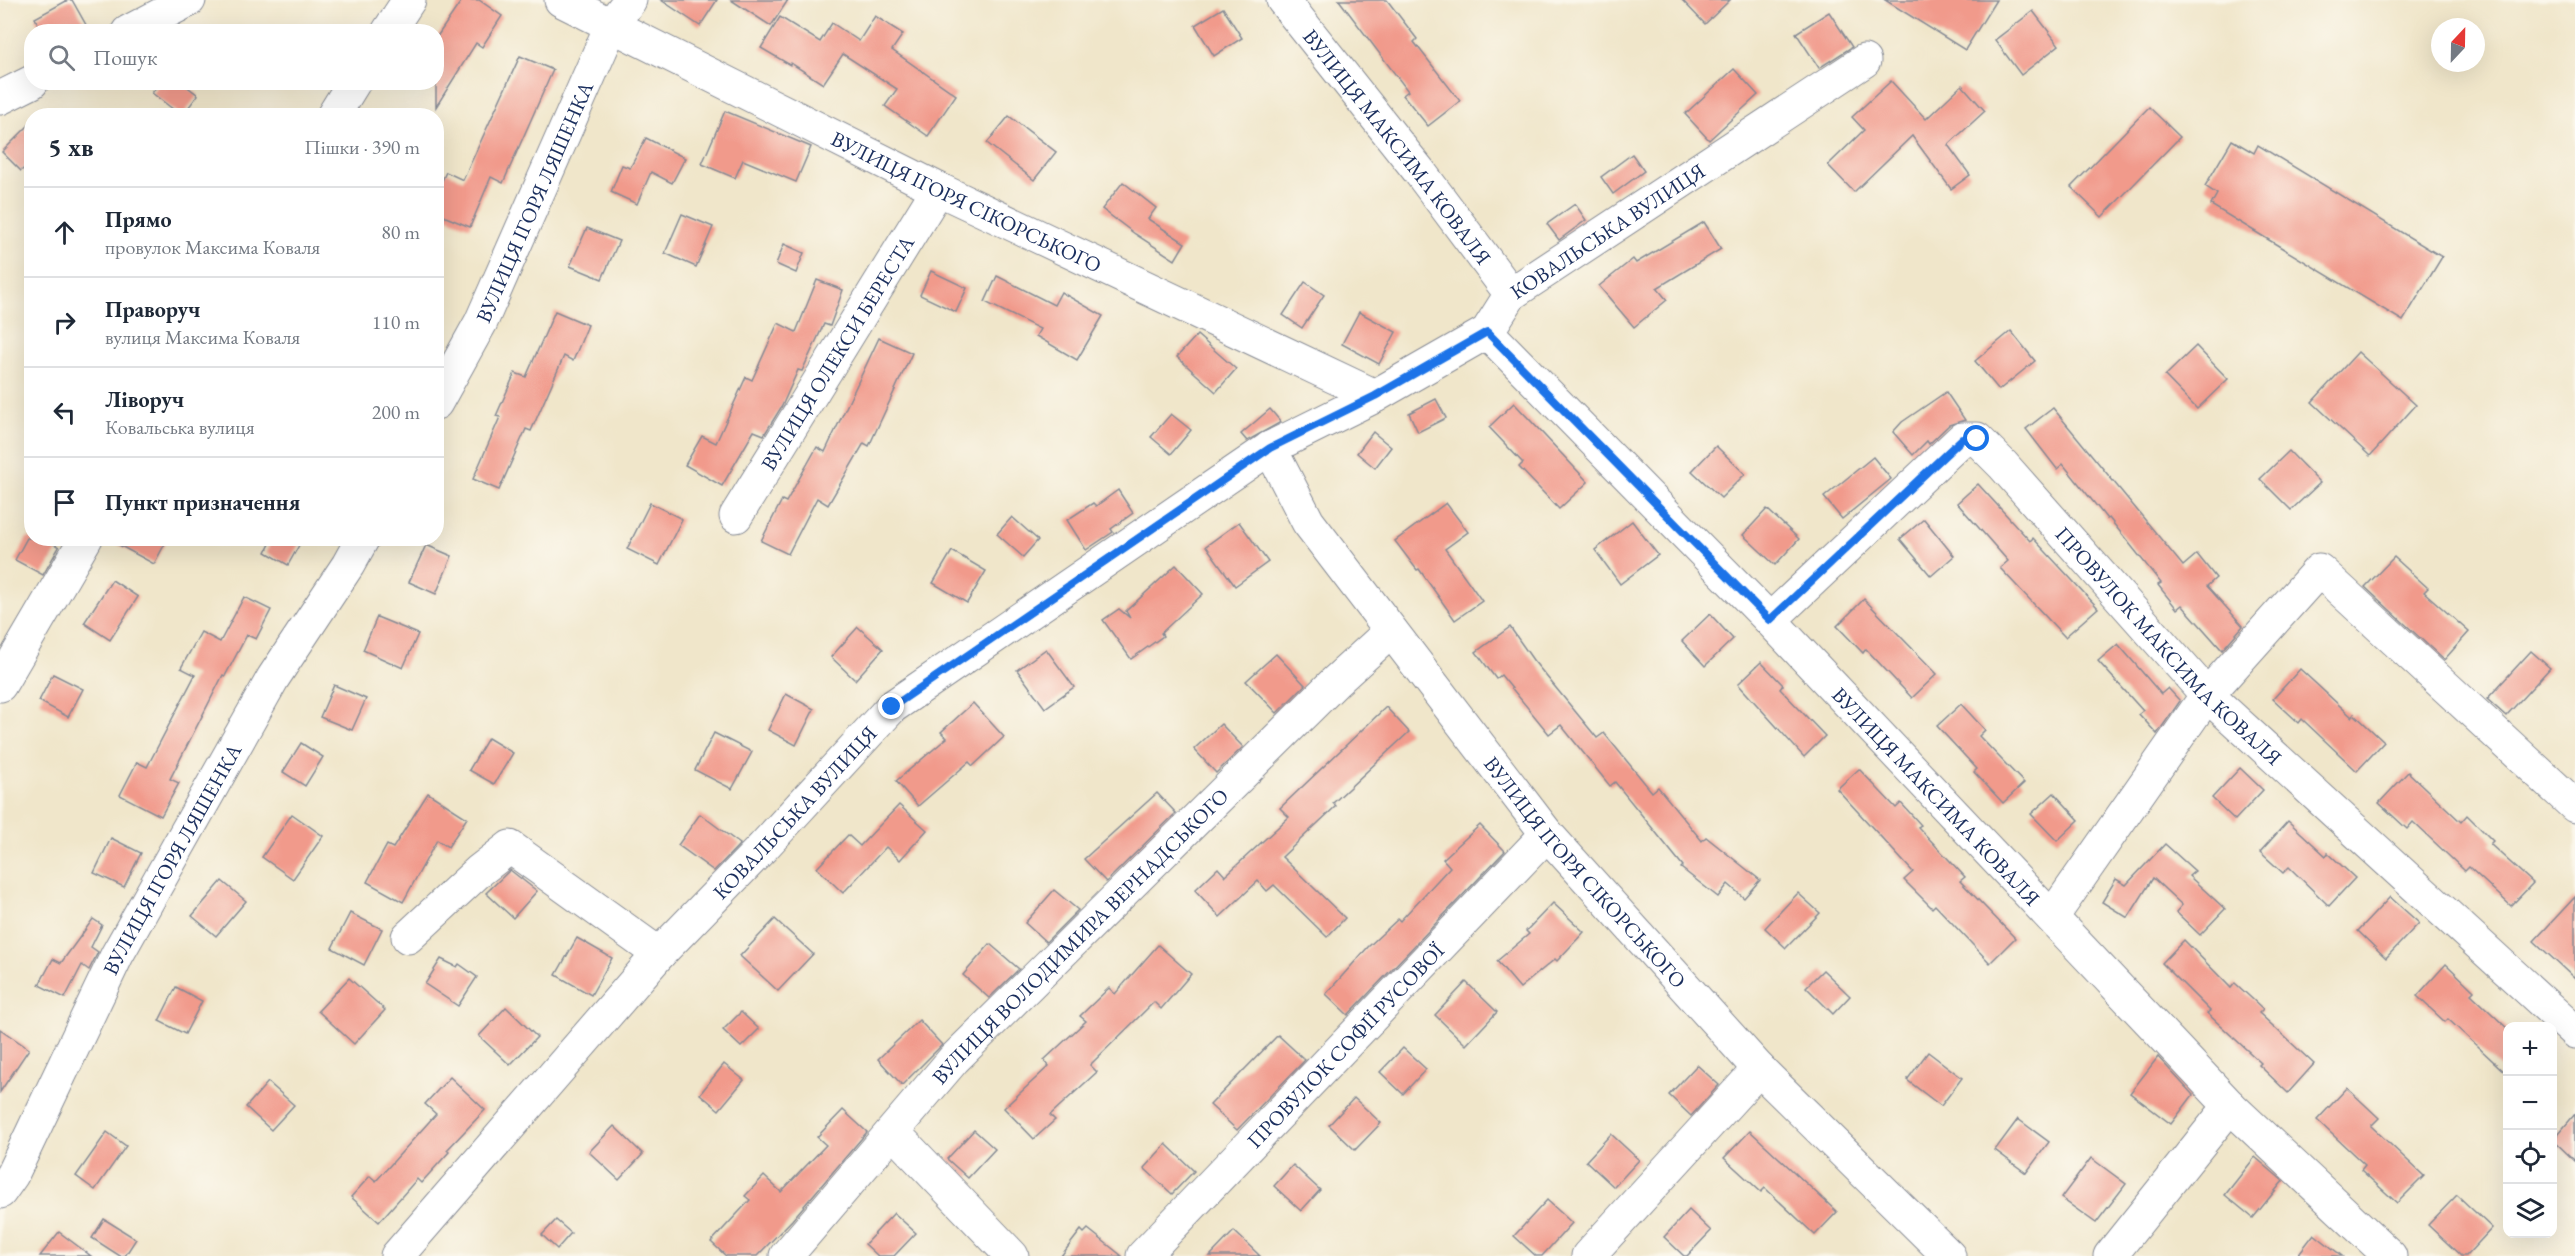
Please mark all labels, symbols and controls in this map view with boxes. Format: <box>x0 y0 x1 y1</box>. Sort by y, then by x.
north arrow <box>2431 18 2485 72</box>
street label: ВУЛИЦЯ МАКСИМА КОВАЛЯ <box>1298 23 1498 270</box>
search box <box>24 24 444 90</box>
icon: search <box>45 41 78 74</box>
text: Пошук <box>93 43 157 72</box>
street label: ВУЛИЦЯ ІГОРЯ ЛЯШЕНКА <box>469 77 599 327</box>
street label: ВУЛИЦЯ ІГОРЯ СІКОРСЬКОГО <box>827 124 1106 278</box>
text: 5 хв <box>48 130 94 164</box>
text: Пішки · 390 m <box>304 134 420 160</box>
street label: КОВАЛЬСЬКА ВУЛИЦЯ <box>1505 156 1710 305</box>
text: Прямо <box>105 205 172 234</box>
icon: ahead <box>48 216 81 249</box>
text: 80 m <box>381 219 420 245</box>
street label: ВУЛИЦЯ ОЛЕКСИ БЕРЕСТА <box>754 230 920 475</box>
text: провулок Максима Коваля <box>105 234 320 260</box>
text: Праворуч <box>105 295 201 324</box>
icon: right <box>48 306 81 339</box>
text: 110 m <box>372 309 420 335</box>
text: вулиця Максима Коваля <box>105 324 300 350</box>
text: Ліворуч <box>105 385 184 414</box>
icon: left <box>48 396 81 429</box>
text: 200 m <box>372 399 420 425</box>
text: Ковальська вулиця <box>105 414 255 440</box>
route start <box>1963 425 1989 451</box>
icon: arrive <box>48 486 81 519</box>
text: Пункт призначення <box>105 488 300 517</box>
street label: ПРОВУЛОК МАКСИМА КОВАЛЯ <box>2050 520 2288 771</box>
street label: ВУЛИЦЯ МАКСИМА КОВАЛЯ <box>1827 681 2046 911</box>
route end <box>878 693 904 719</box>
street label: КОВАЛЬСЬКА ВУЛИЦЯ <box>707 719 882 904</box>
street label: ВУЛИЦЯ ІГОРЯ ЛЯШЕНКА <box>96 738 247 979</box>
street label: ВУЛИЦЯ ІГОРЯ СІКОРСЬКОГО <box>1479 751 1693 993</box>
street label: ВУЛИЦЯ ВОЛОДИМИРА ВЕРНАДСЬКОГО <box>925 782 1234 1089</box>
street label: ПРОВУЛОК СОФІЇ РУСОВОЇ <box>1240 937 1449 1153</box>
map controls <box>2503 1022 2557 1238</box>
button: + <box>2503 1022 2557 1076</box>
button: − <box>2503 1076 2557 1130</box>
button: locate <box>2503 1130 2557 1184</box>
button: layers <box>2503 1184 2557 1238</box>

